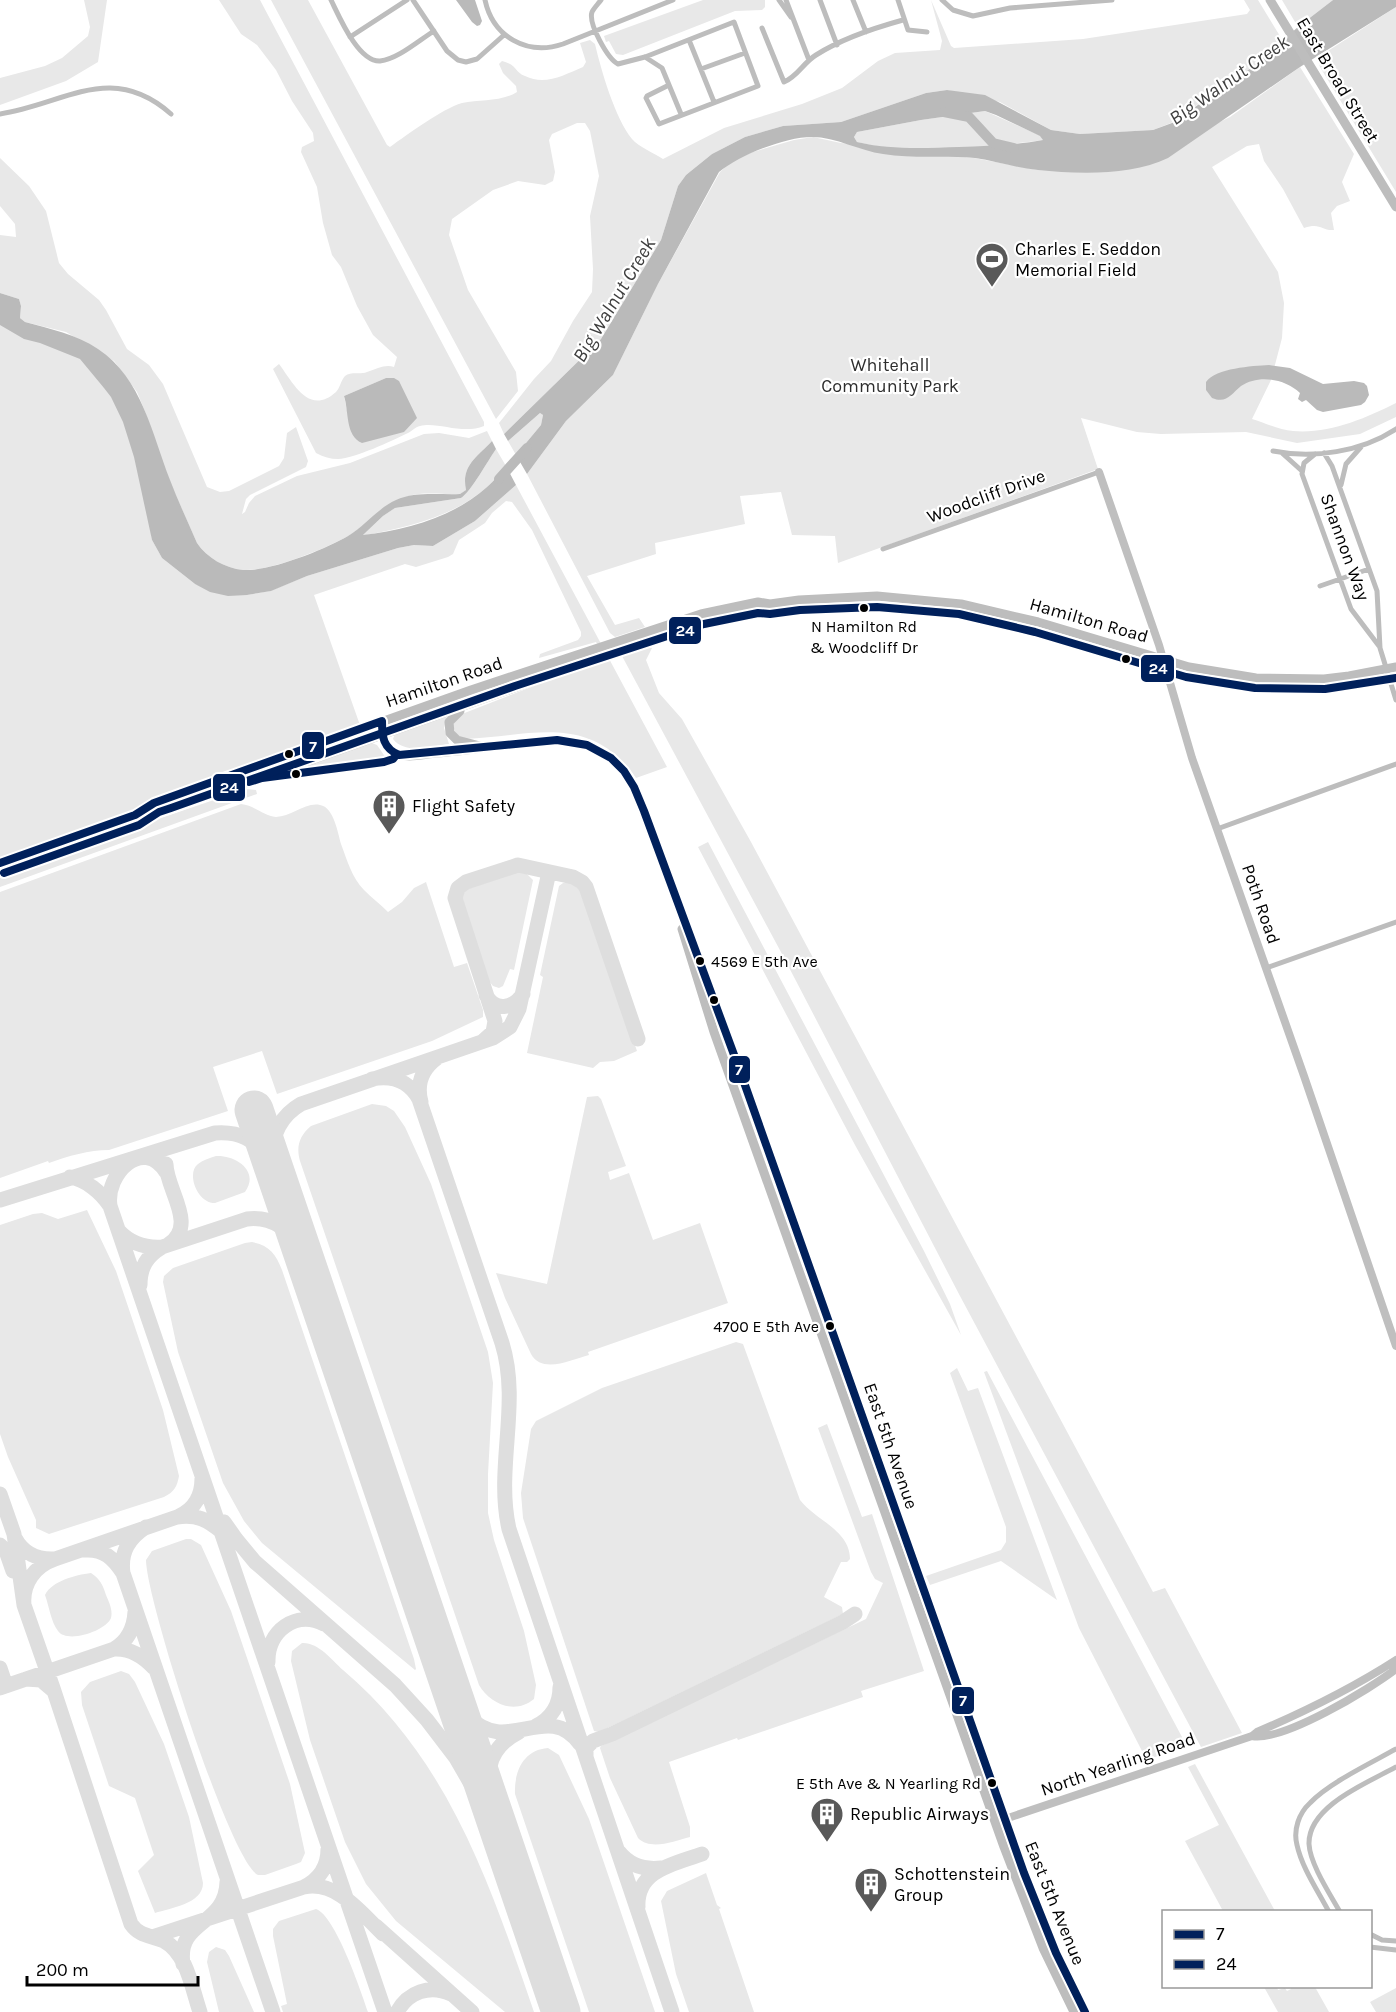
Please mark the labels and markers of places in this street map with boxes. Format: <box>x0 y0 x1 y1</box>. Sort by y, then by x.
place label: Charles E. Seddon Memorial Field <box>1015 238 1161 281</box>
sports icon: Charles E. Seddon Memorial Field <box>974 241 1010 288</box>
marker: N Hamilton Rd & Woodcliff Dr <box>858 602 870 614</box>
place label: N Hamilton Rd & Woodcliff Dr <box>810 617 918 657</box>
unlabelled marker <box>1120 653 1132 665</box>
unlabelled marker <box>283 748 295 760</box>
unlabelled marker <box>290 768 302 780</box>
building icon: Flight Safety <box>371 788 407 835</box>
place label: Flight Safety <box>412 795 516 817</box>
place label: 4569 E 5th Ave <box>711 952 818 971</box>
marker: 4569 E 5th Ave <box>694 955 706 967</box>
unlabelled marker <box>708 994 720 1006</box>
place label: 4700 E 5th Ave <box>713 1317 819 1336</box>
marker: 4700 E 5th Ave <box>824 1320 836 1332</box>
place label: E 5th Ave & N Yearling Rd <box>796 1774 981 1793</box>
marker: E 5th Ave & N Yearling Rd <box>986 1777 998 1789</box>
building icon: Republic Airways <box>809 1796 845 1843</box>
place label: Republic Airways <box>850 1803 989 1825</box>
place label: Schottenstein Group <box>894 1863 1010 1906</box>
building icon: Schottenstein Group <box>853 1866 889 1913</box>

